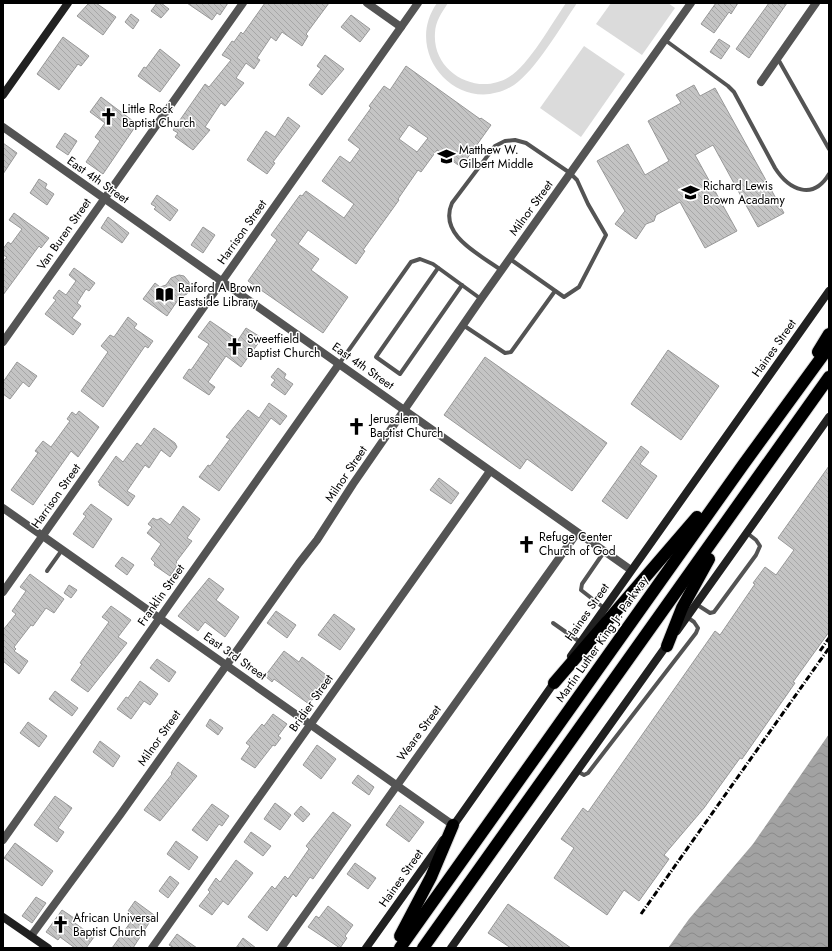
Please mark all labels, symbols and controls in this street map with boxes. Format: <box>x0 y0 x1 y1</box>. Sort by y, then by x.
place label: Little Rock Baptist Church <box>122 100 195 132</box>
church icon: Little Rock Baptist Church <box>99 106 119 126</box>
place label: Matthew W. Gilbert Middle <box>459 141 533 173</box>
school or university icon: Matthew W. Gilbert Middle <box>436 147 456 167</box>
street label: East 4th Street <box>63 152 133 208</box>
street label: Milnor Street <box>505 176 557 240</box>
place label: Richard Lewis Brown Acadamy <box>703 177 785 209</box>
school or university icon: Richard Lewis Brown Acadamy <box>680 183 700 203</box>
street label: Van Buren Street <box>33 194 96 274</box>
street label: Harrison Street <box>213 196 271 268</box>
place label: Raiford A Brown Eastside Library <box>178 279 261 311</box>
library icon: Raiford A Brown Eastside Library <box>155 285 175 305</box>
street label: Haines Street <box>747 315 801 381</box>
place label: Sweetfield Baptist Church <box>247 330 320 362</box>
church icon: Sweetfield Baptist Church <box>224 336 244 356</box>
street label: East 4th Street <box>328 338 398 394</box>
place label: Jerusalem Baptist Church <box>368 410 443 442</box>
church icon: Jerusalem Baptist Church <box>347 416 367 436</box>
street label: Milnor Street <box>320 442 372 506</box>
street label: Harrison Street <box>27 460 85 532</box>
place label: Refuge Center Church of God <box>539 528 616 560</box>
church icon: Refuge Center Church of God <box>516 534 536 554</box>
street label: Franklin Street <box>133 560 189 630</box>
street label: Martin Luther King Jr. Parkway <box>551 571 653 706</box>
street label: Haines Street <box>560 579 614 645</box>
street label: East 3rd Street <box>200 628 270 684</box>
street label: Bridier Street <box>285 671 337 735</box>
street label: Weare Street <box>393 701 446 765</box>
street label: Milnor Street <box>133 706 185 770</box>
street label: Haines Street <box>374 845 428 911</box>
place label: African Universal Baptist Church <box>73 909 159 941</box>
church icon: African Universal Baptist Church <box>50 915 70 935</box>

